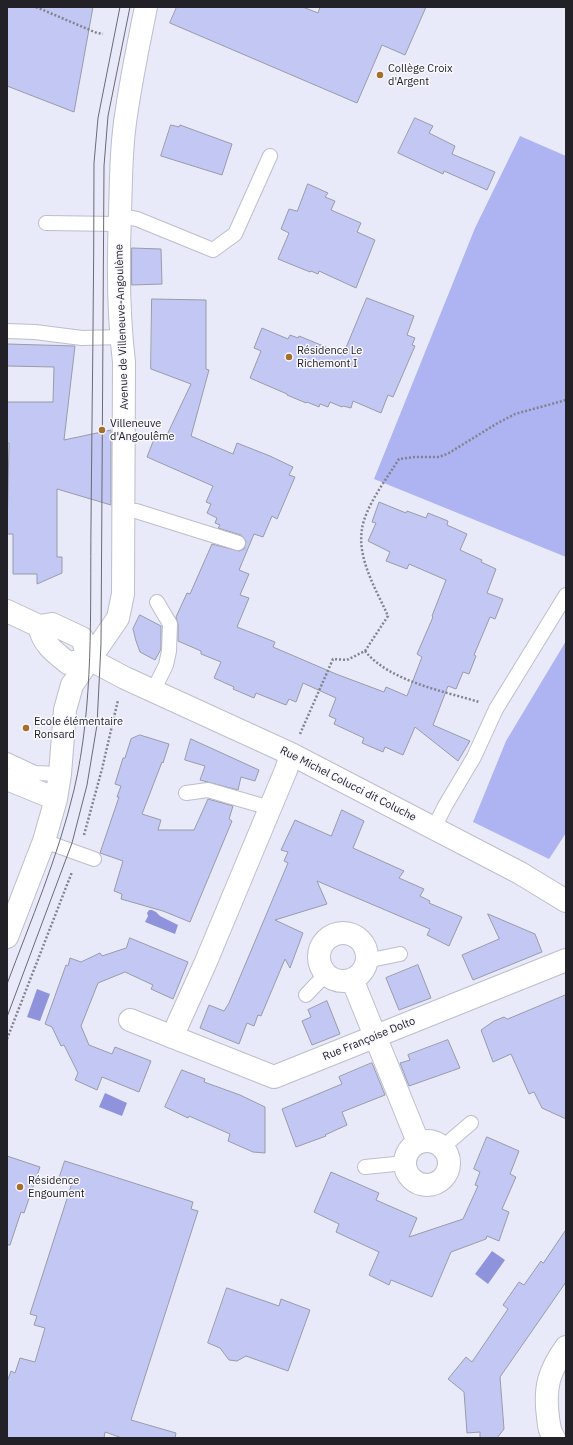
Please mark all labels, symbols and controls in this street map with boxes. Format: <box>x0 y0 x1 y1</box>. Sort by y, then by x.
place label: Collège Croix d'Argent <box>388 62 453 88</box>
marker: Collège Croix d'Argent <box>375 70 385 80</box>
street label: Avenue de Villeneuve-Angoulème <box>113 244 131 410</box>
place label: Résidence Le Richemont I <box>297 344 362 370</box>
marker: Résidence Le Richemont I <box>284 352 294 362</box>
place label: Villeneuve d'Angoulême <box>110 417 175 443</box>
marker: Villeneuve d'Angoulême <box>97 425 107 435</box>
place label: Ecole élémentaire Ronsard <box>34 715 123 741</box>
marker: Ecole élémentaire Ronsard <box>21 723 31 733</box>
street label: Rue Michel Colucci dit Coluche <box>278 744 418 824</box>
street label: Rue Françoise Dolto <box>321 1014 417 1064</box>
place label: Résidence Engoument <box>28 1174 85 1200</box>
marker: Résidence Engoument <box>15 1182 25 1192</box>

